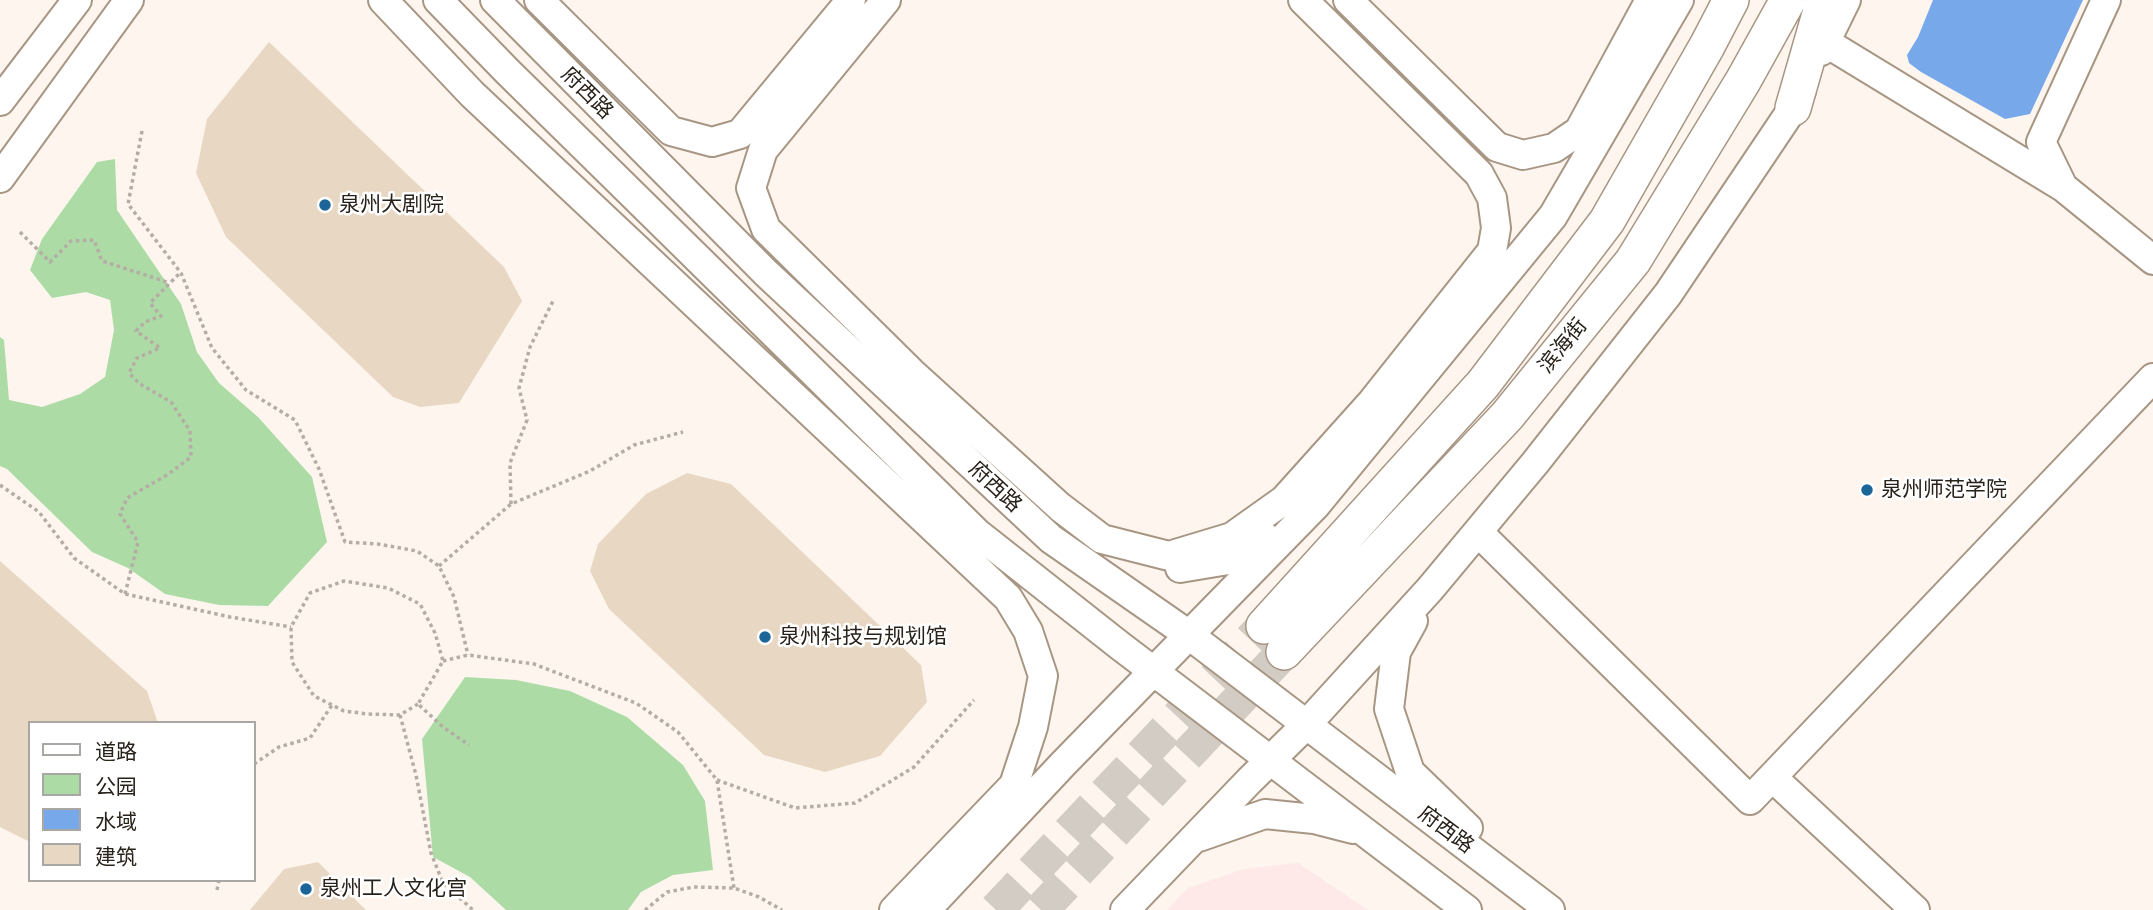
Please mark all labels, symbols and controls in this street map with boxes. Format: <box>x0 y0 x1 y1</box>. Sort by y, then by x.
street label: 府西路 <box>556 62 618 124</box>
place label: 泉州大剧院 <box>339 192 444 218</box>
marker: 泉州大剧院 <box>317 197 333 213</box>
street label: 滨海街 <box>1533 314 1593 378</box>
street label: 府西路 <box>963 456 1027 518</box>
place label: 泉州师范学院 <box>1881 477 2007 503</box>
marker: 泉州师范学院 <box>1859 482 1875 498</box>
place label: 泉州科技与规划馆 <box>779 624 947 650</box>
marker: 泉州科技与规划馆 <box>757 629 773 645</box>
legend <box>28 721 256 882</box>
text: 道路 <box>95 738 137 764</box>
text: 公园 <box>95 773 137 799</box>
street label: 府西路 <box>1413 801 1479 859</box>
text: 水域 <box>95 808 137 834</box>
text: 建筑 <box>95 843 137 869</box>
place label: 泉州工人文化宫 <box>320 876 467 902</box>
marker: 泉州工人文化宫 <box>298 881 314 897</box>

